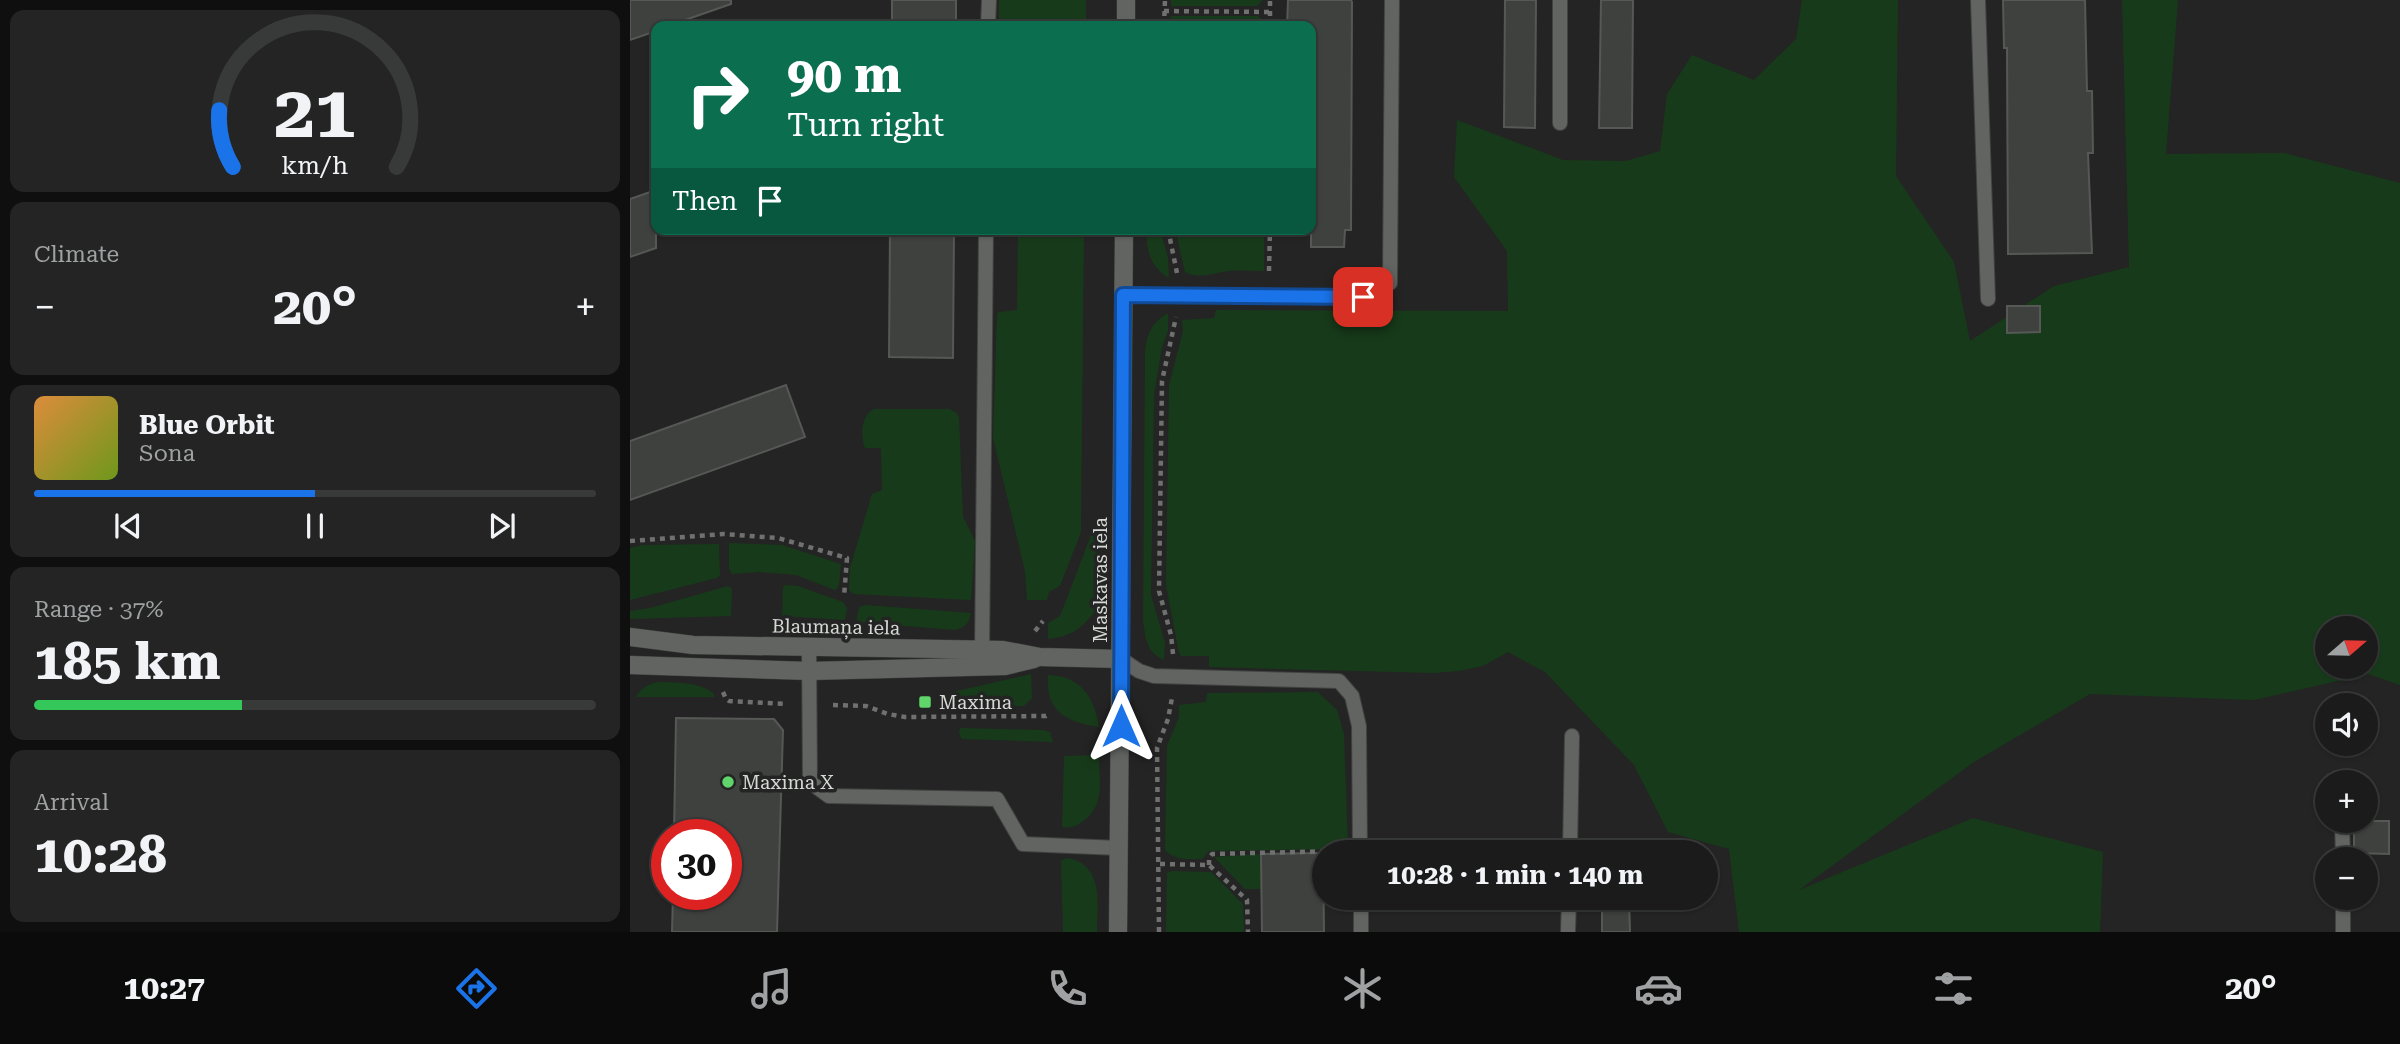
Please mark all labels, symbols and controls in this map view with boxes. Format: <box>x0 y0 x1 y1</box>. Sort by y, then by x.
text: 90 m <box>787 47 902 104</box>
icon: right <box>672 49 763 140</box>
text: 21 <box>274 70 356 155</box>
text: Turn right <box>787 106 944 144</box>
text: km/h <box>282 151 348 180</box>
icon: arrive <box>751 182 789 220</box>
text: Then <box>672 186 737 216</box>
text: Climate <box>34 241 119 268</box>
pin <box>1333 267 1393 327</box>
text: 20° <box>273 276 357 337</box>
icon: arrive <box>1344 278 1382 316</box>
text: − <box>34 285 55 329</box>
text: + <box>575 285 596 329</box>
text: Blue Orbit <box>139 410 275 440</box>
text: Sona <box>139 440 195 467</box>
icon: previous <box>109 507 147 545</box>
icon: pause <box>296 507 334 545</box>
icon: next <box>483 507 521 545</box>
street label: Maskavas iela <box>1089 516 1112 643</box>
text: Range · 37% <box>34 596 163 623</box>
street label: Blaumaņa iela <box>772 614 901 642</box>
north arrow <box>2315 616 2378 679</box>
map controls <box>2315 616 2378 910</box>
text: 185 km <box>34 631 221 692</box>
position arrow <box>1084 689 1158 763</box>
place label: Maxima <box>939 691 1013 714</box>
button: sound <box>2315 693 2378 756</box>
marker: Maxima <box>917 694 933 710</box>
button: + <box>2315 770 2378 833</box>
place label: Maxima X <box>742 771 834 794</box>
marker: Maxima X <box>720 774 736 790</box>
text: Arrival <box>34 789 109 816</box>
speed limit sign: 30 <box>651 819 742 910</box>
text: 10:28 <box>34 824 167 885</box>
button: − <box>2315 847 2378 910</box>
text: 10:28 · 1 min · 140 m <box>1387 860 1643 890</box>
icon: directions <box>452 964 501 1013</box>
icon: music <box>747 964 796 1013</box>
icon: phone <box>1043 964 1092 1013</box>
icon: climate <box>1338 964 1387 1013</box>
icon: car <box>1634 964 1683 1013</box>
icon: filters <box>1929 964 1978 1013</box>
text: 10:27 <box>123 969 205 1007</box>
text: 20° <box>2225 969 2277 1007</box>

